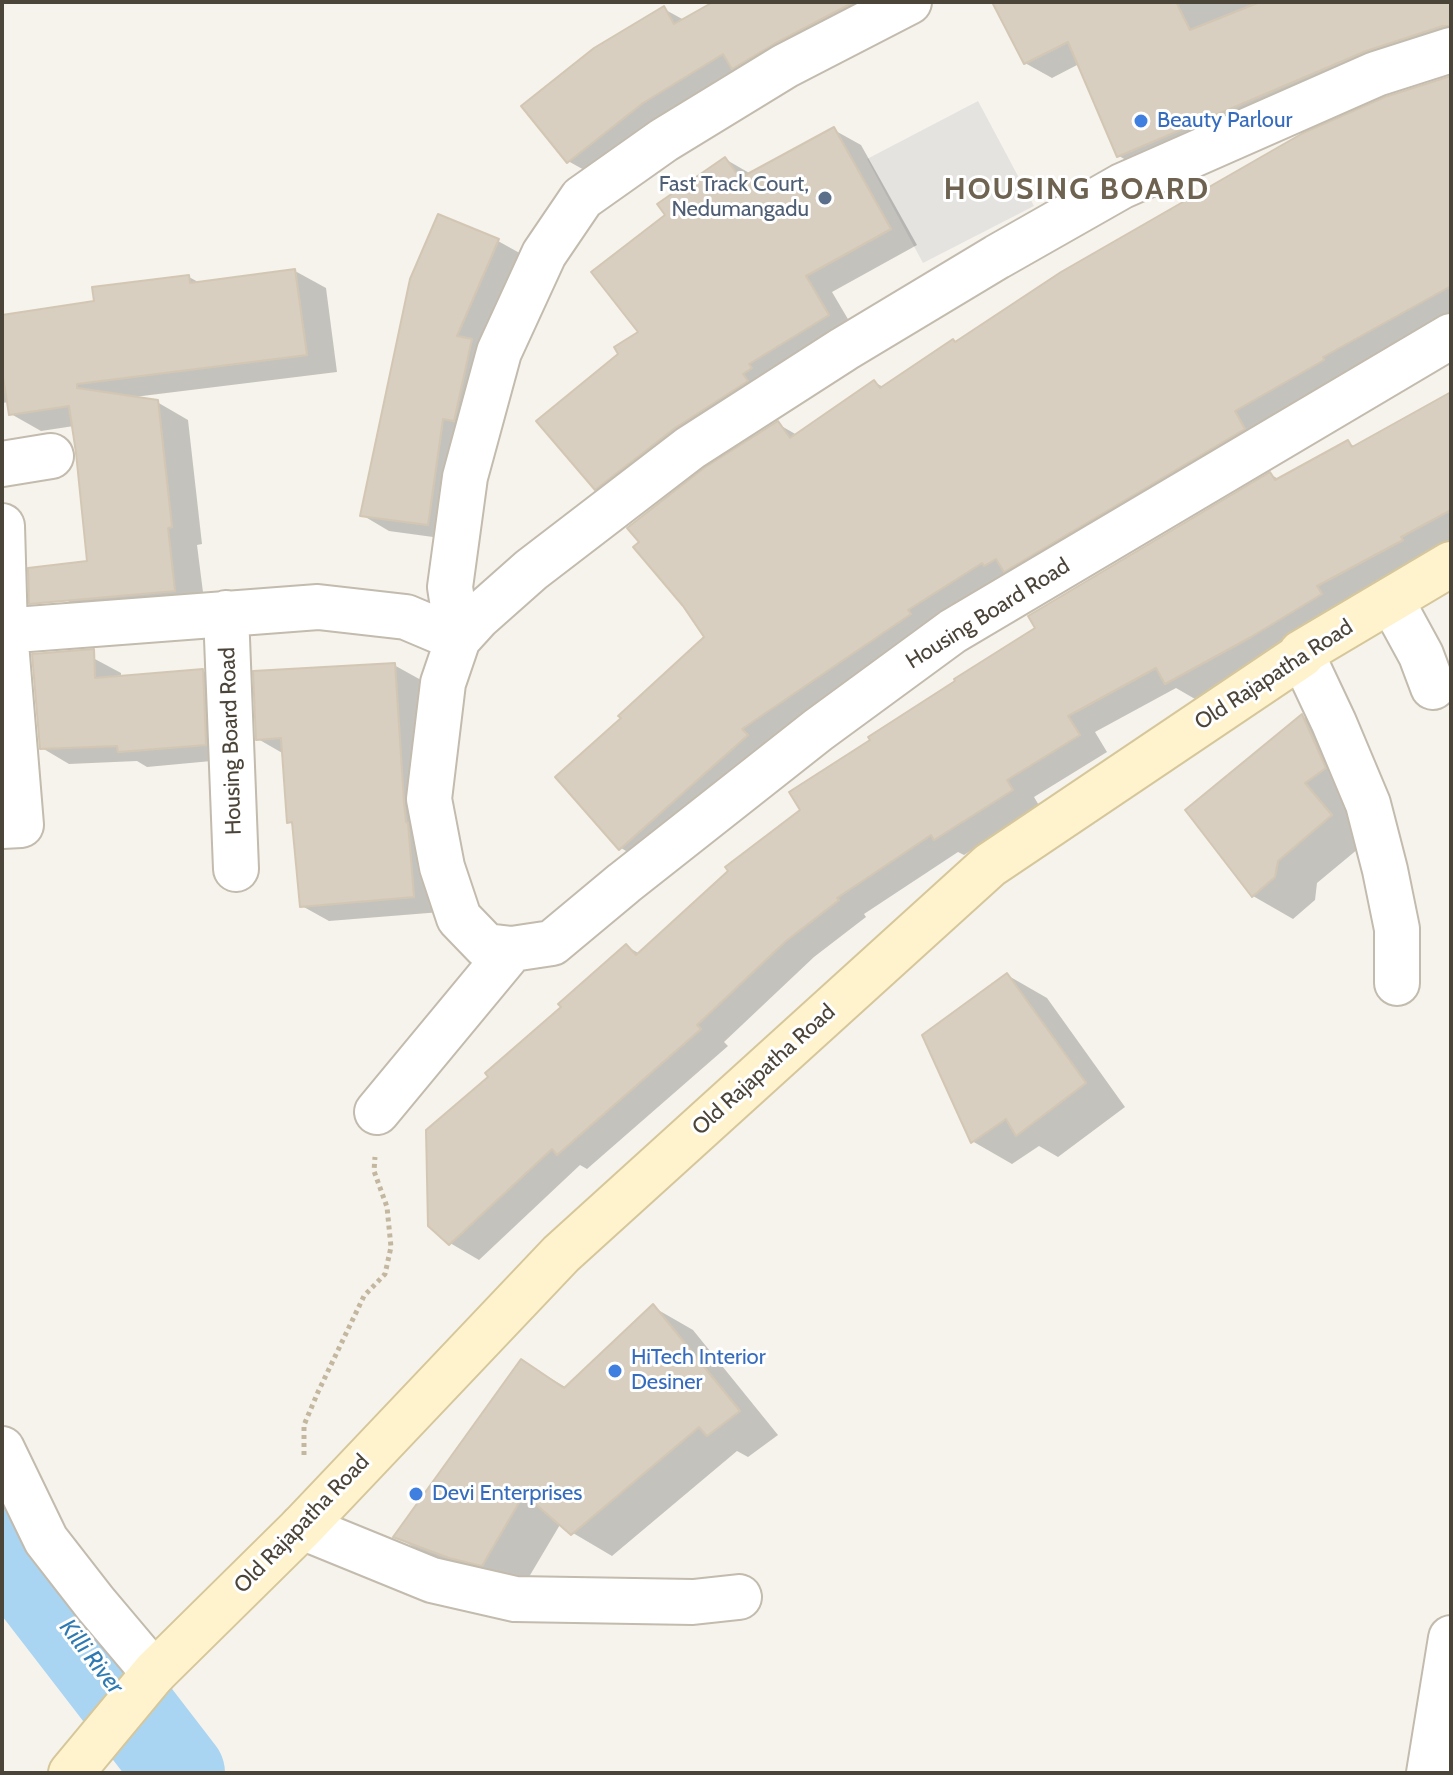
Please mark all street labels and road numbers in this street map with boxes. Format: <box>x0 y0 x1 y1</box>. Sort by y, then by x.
street label: Housing Board Road <box>901 553 1075 675</box>
street label: Old Rajapatha Road <box>1190 614 1358 736</box>
street label: Housing Board Road <box>215 647 247 835</box>
street label: Old Rajapatha Road <box>687 999 841 1141</box>
street label: Old Rajapatha Road <box>229 1449 375 1599</box>

